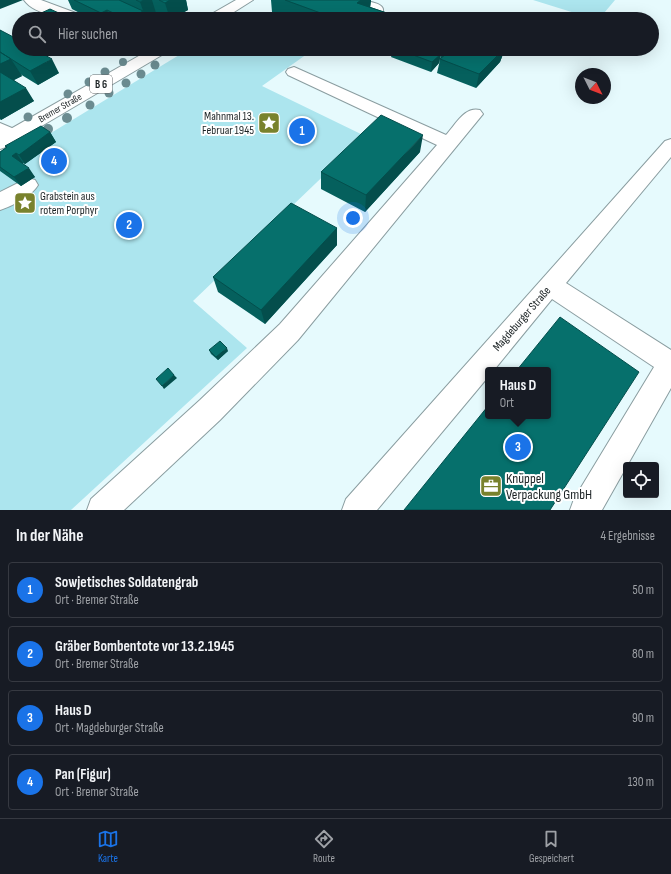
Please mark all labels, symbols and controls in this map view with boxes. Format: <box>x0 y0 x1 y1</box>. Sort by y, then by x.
search box <box>12 12 659 56</box>
icon: search <box>26 23 48 45</box>
text: Hier suchen <box>58 25 118 44</box>
north arrow <box>575 68 611 104</box>
road number: B 6 <box>90 75 112 93</box>
street label: Bremer Straße <box>36 91 84 125</box>
place label: Mahnmal 13. Februar 1945 <box>202 109 254 138</box>
place icon: Mahnmal 13. Februar 1945 <box>256 110 282 136</box>
pin: 1 <box>289 116 315 146</box>
pin: 4 <box>41 146 67 176</box>
place label: Grabstein aus rotem Porphyr <box>40 189 98 218</box>
place icon: Grabstein aus rotem Porphyr <box>12 190 38 216</box>
your location <box>343 208 363 228</box>
pin: 2 <box>116 210 142 240</box>
street label: Magdeburger Straße <box>490 283 554 354</box>
popup <box>485 367 551 419</box>
text: Haus D <box>500 376 536 395</box>
text: Ort <box>500 395 514 411</box>
pin: 3 <box>505 432 531 462</box>
map controls <box>623 462 659 498</box>
button: locate <box>623 462 659 498</box>
place label: Knüppel Verpackung GmbH <box>506 470 592 503</box>
office icon: Knüppel Verpackung GmbH <box>478 473 504 499</box>
text: In der Nähe <box>16 526 83 546</box>
text: 4 Ergebnisse <box>601 528 655 544</box>
text: Sowjetisches Soldatengrab <box>55 573 198 592</box>
text: 1 <box>27 582 33 598</box>
text: 50 m <box>633 582 654 598</box>
text: Ort · Bremer Straße <box>55 592 139 608</box>
text: Gräber Bombentote vor 13.2.1945 <box>55 637 234 656</box>
text: 2 <box>27 646 33 662</box>
text: 80 m <box>632 646 654 662</box>
text: Ort · Bremer Straße <box>55 656 139 672</box>
text: Haus D <box>55 701 92 720</box>
text: 3 <box>27 710 33 726</box>
text: 90 m <box>632 710 654 726</box>
text: Ort · Magdeburger Straße <box>55 720 164 736</box>
text: Pan (Figur) <box>55 765 111 784</box>
text: 4 <box>27 774 33 790</box>
text: 130 m <box>628 774 654 790</box>
text: Ort · Bremer Straße <box>55 784 139 800</box>
tab: Karte <box>97 828 119 865</box>
tab: Route <box>313 828 335 865</box>
tab: Gespeichert <box>529 828 574 865</box>

